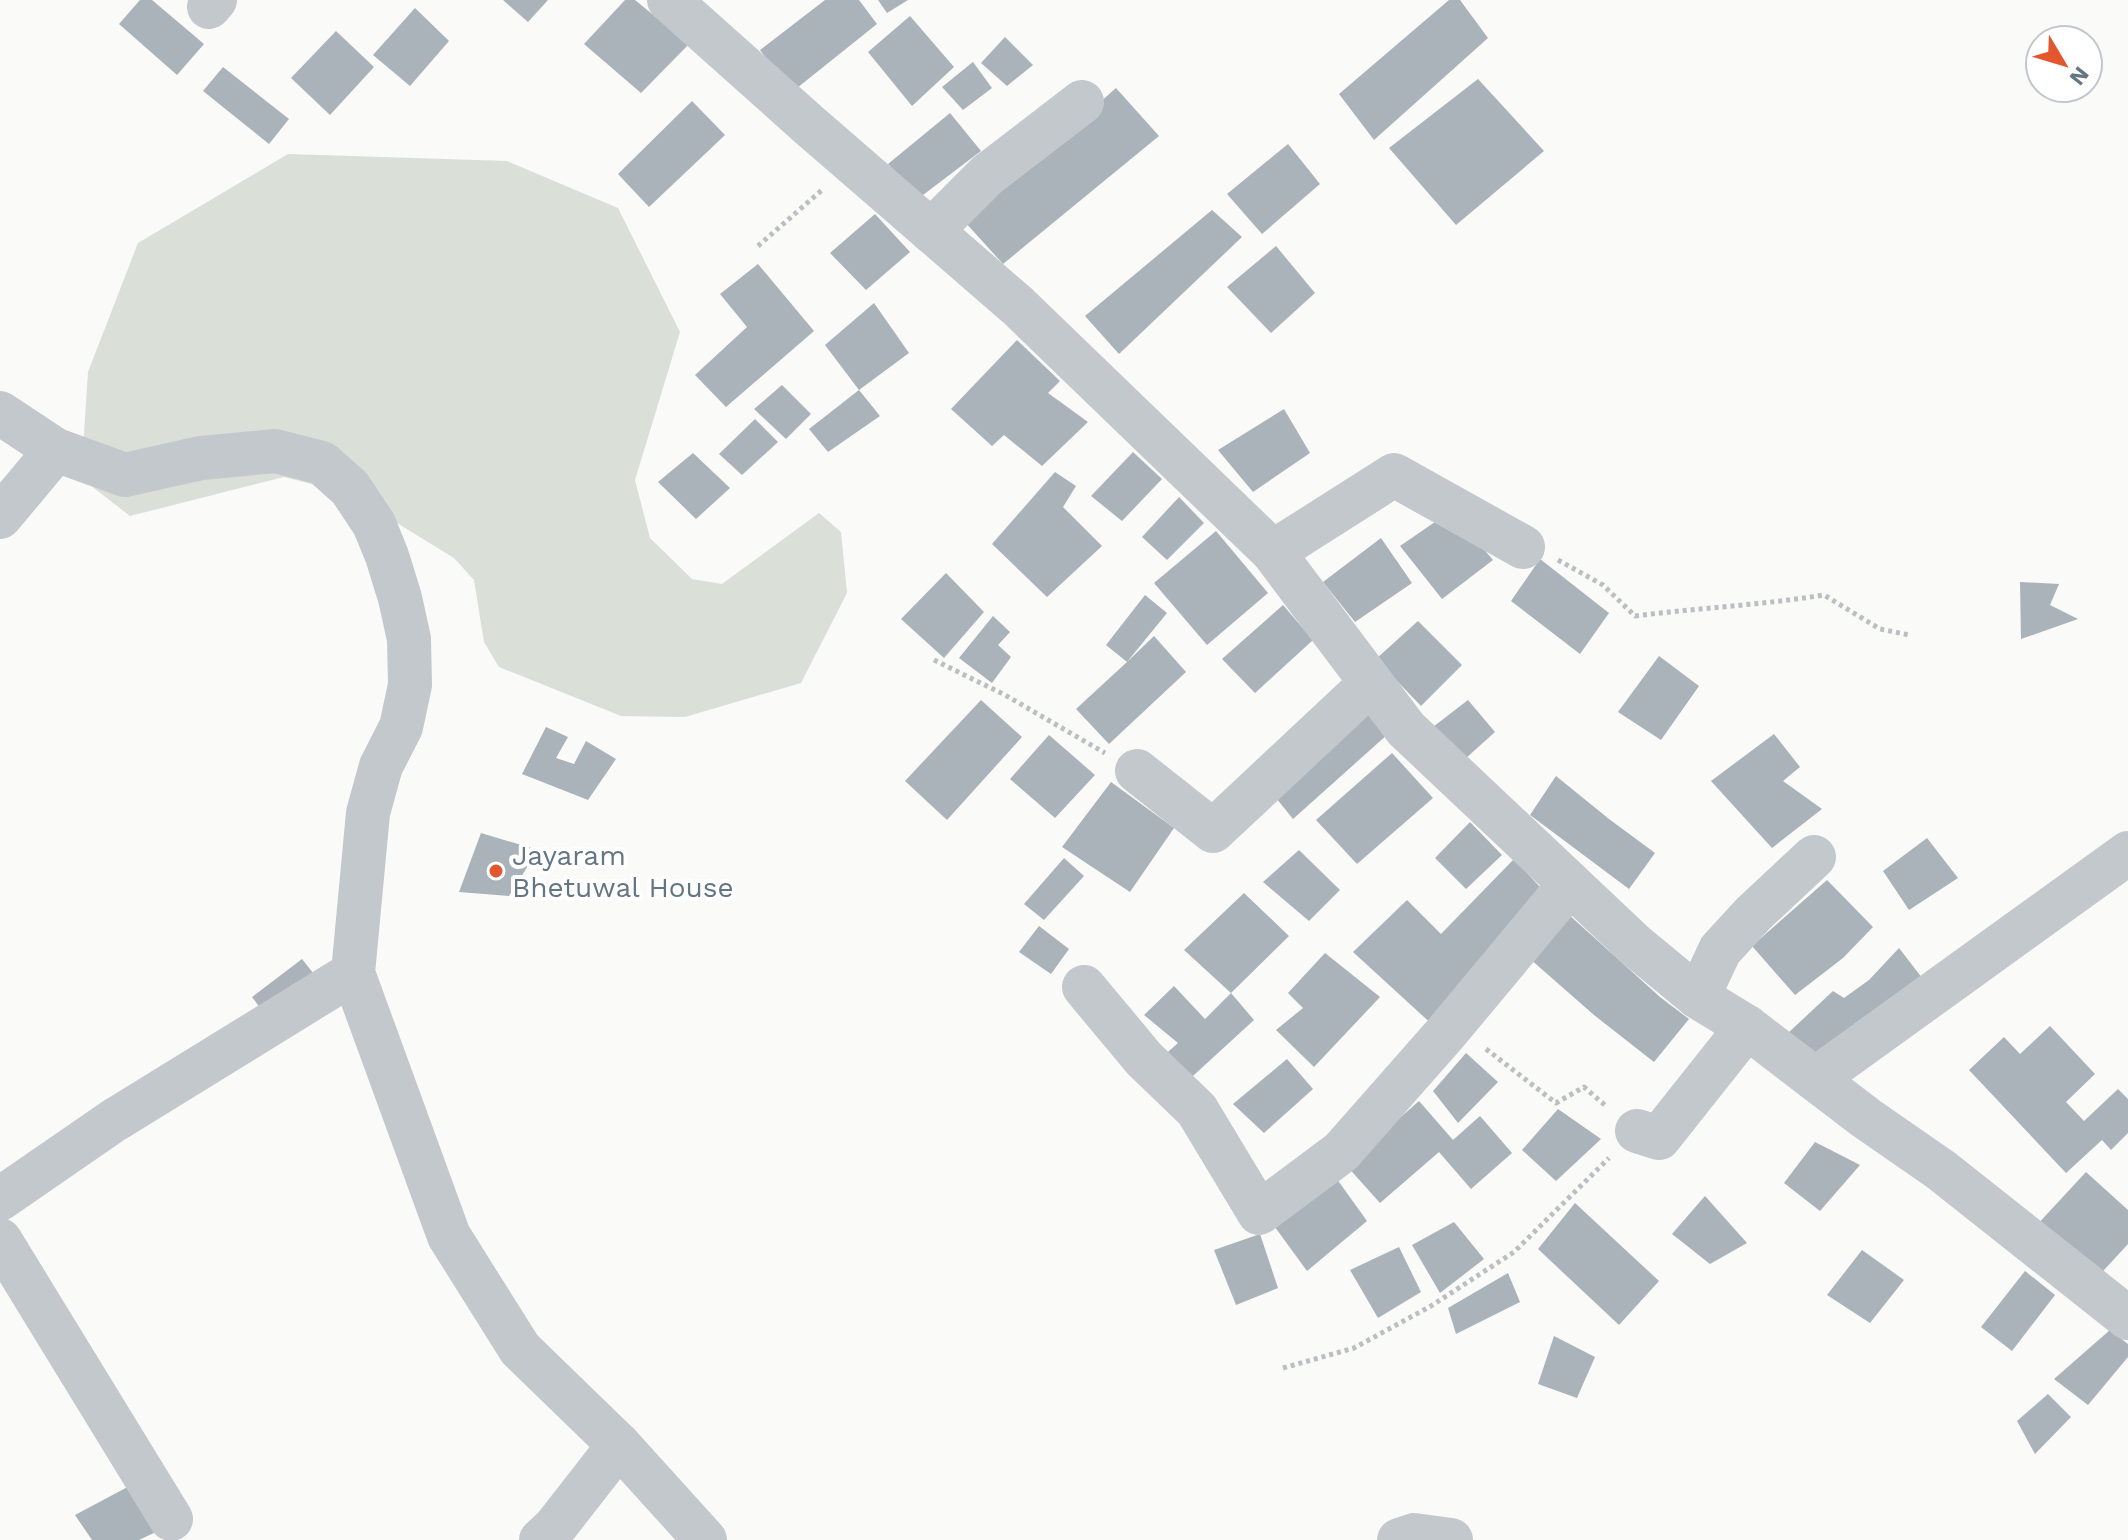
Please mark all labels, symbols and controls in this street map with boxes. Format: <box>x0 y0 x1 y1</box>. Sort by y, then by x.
north arrow <box>2024 24 2104 104</box>
text: N <box>2064 62 2094 90</box>
place label: Jayaram Bhetuwal House <box>512 839 734 904</box>
marker: Jayaram Bhetuwal House <box>487 862 505 880</box>

